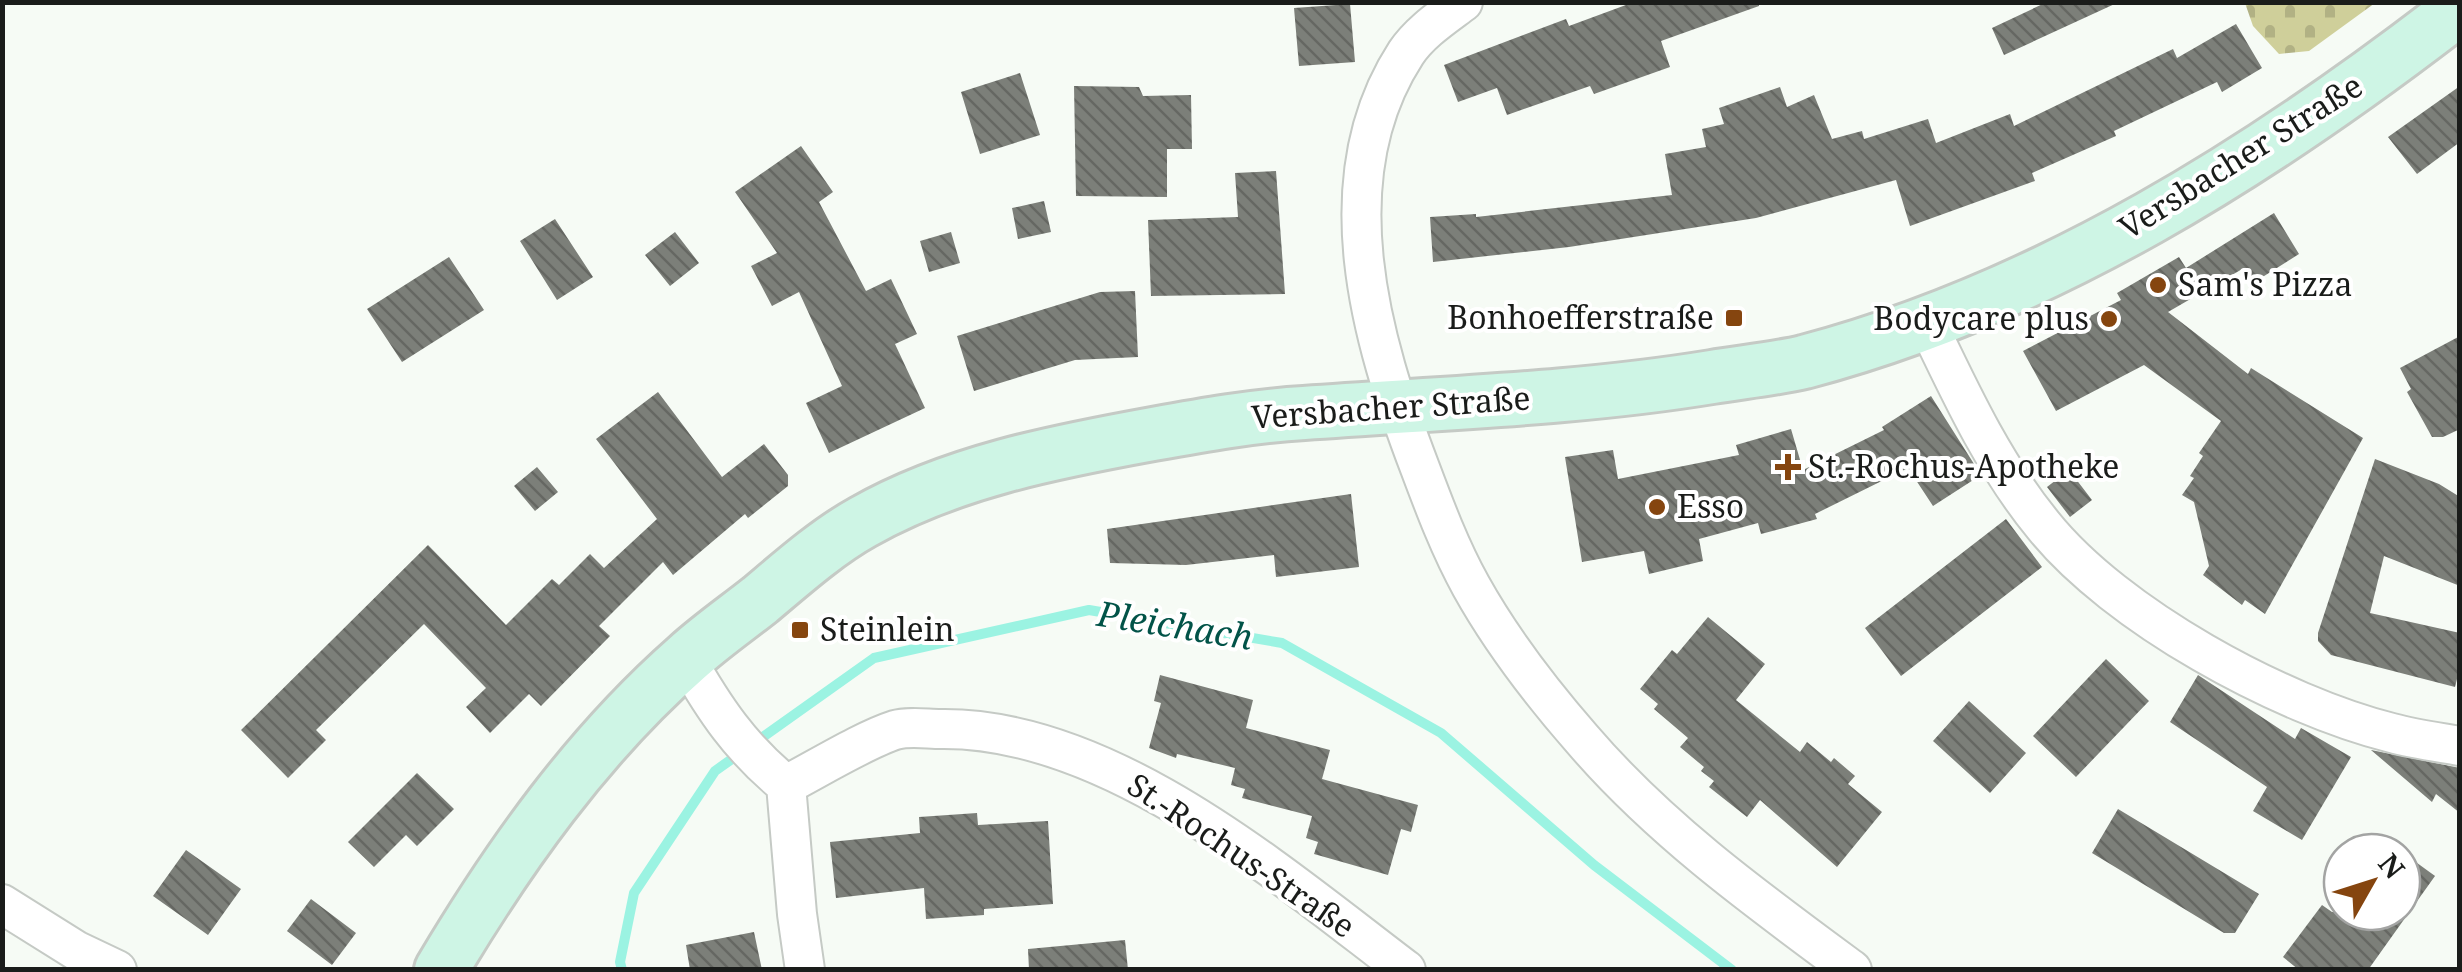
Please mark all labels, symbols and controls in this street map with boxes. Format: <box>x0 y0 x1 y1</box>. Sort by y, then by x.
street label: Versbacher Straße <box>2110 63 2370 248</box>
place label: Sam's Pizza <box>2178 262 2352 305</box>
marker: Sam's Pizza <box>2147 274 2169 296</box>
place label: Bonhoefferstraße <box>1447 295 1714 338</box>
place label: Bodycare plus <box>1873 296 2089 339</box>
marker: Bonhoefferstraße <box>1723 307 1745 329</box>
marker: Bodycare plus <box>2098 308 2120 330</box>
street label: Versbacher Straße <box>1250 375 1532 438</box>
place label: St.-Rochus-Apotheke <box>1808 444 2119 487</box>
marker: St.-Rochus-Apotheke <box>1777 456 1799 478</box>
place label: Esso <box>1677 484 1744 527</box>
marker: Esso <box>1646 496 1668 518</box>
water label: Pleichach <box>1093 589 1256 660</box>
place label: Steinlein <box>820 607 955 650</box>
marker: Steinlein <box>789 619 811 641</box>
street label: St.-Rochus-Straße <box>1120 763 1364 947</box>
north arrow <box>2322 832 2422 932</box>
text: N <box>2370 845 2414 886</box>

